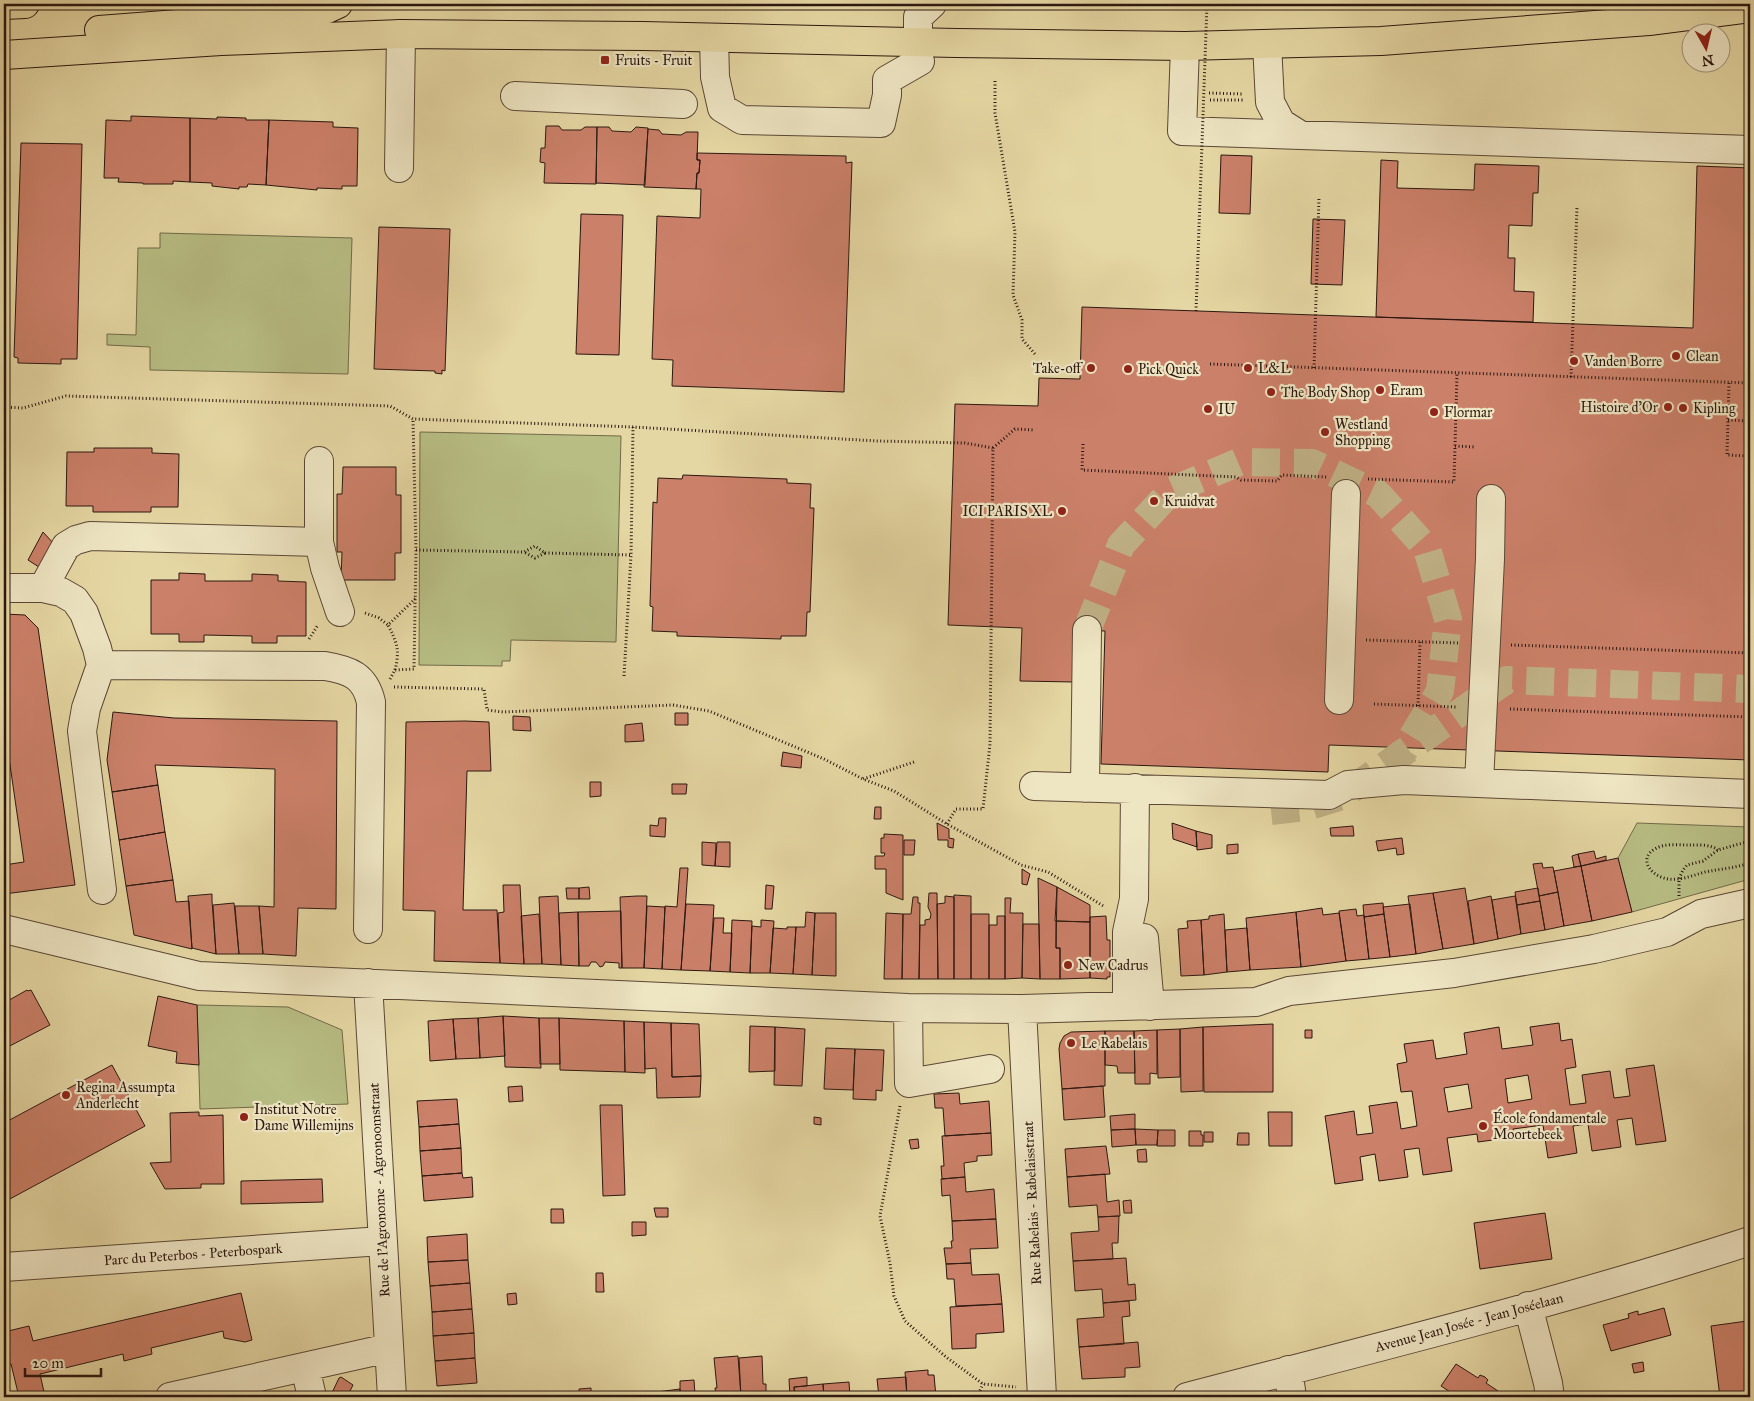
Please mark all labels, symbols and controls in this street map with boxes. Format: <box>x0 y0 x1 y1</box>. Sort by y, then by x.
north arrow <box>1682 22 1732 72</box>
text: N <box>1701 51 1715 70</box>
place label: Fruits - Fruit <box>615 52 693 69</box>
marker: Fruits - Fruit <box>599 54 611 66</box>
place label: Clean <box>1686 348 1719 365</box>
marker: Clean <box>1670 350 1682 362</box>
place label: Vanden Borre <box>1583 353 1662 370</box>
marker: Vanden Borre <box>1568 355 1580 367</box>
place label: Take-off <box>1033 360 1084 377</box>
place label: L&L <box>1258 360 1291 377</box>
place label: Pick Quick <box>1138 361 1199 378</box>
marker: Take-off <box>1085 362 1097 374</box>
marker: L&L <box>1242 362 1254 374</box>
marker: Pick Quick <box>1122 363 1134 375</box>
place label: Eram <box>1390 382 1423 399</box>
place label: The Body Shop <box>1281 384 1370 401</box>
marker: Eram <box>1374 384 1386 396</box>
marker: The Body Shop <box>1265 386 1277 398</box>
place label: Histoire d'Or <box>1581 399 1659 416</box>
place label: Kipling <box>1693 400 1736 417</box>
place label: IU <box>1218 401 1236 418</box>
marker: Histoire d'Or <box>1662 401 1674 413</box>
marker: Kipling <box>1677 402 1689 414</box>
marker: IU <box>1202 403 1214 415</box>
place label: Flormar <box>1444 404 1493 421</box>
marker: Flormar <box>1428 406 1440 418</box>
place label: Westland Shopping <box>1335 416 1390 449</box>
marker: Westland Shopping <box>1319 426 1331 438</box>
place label: Kruidvat <box>1164 493 1215 510</box>
marker: Kruidvat <box>1148 495 1160 507</box>
place label: ICI PARIS XL <box>962 503 1053 520</box>
marker: ICI PARIS XL <box>1056 505 1068 517</box>
place label: New Cadrus <box>1078 957 1148 974</box>
marker: New Cadrus <box>1062 959 1074 971</box>
place label: Le Rabelais <box>1081 1035 1147 1052</box>
marker: Le Rabelais <box>1065 1037 1077 1049</box>
place label: Regina Assumpta Anderlecht <box>75 1079 175 1112</box>
street label: Rue de l'Agronome - Agronoomstraat <box>365 1082 394 1298</box>
marker: Regina Assumpta Anderlecht <box>60 1089 72 1101</box>
place label: Institut Notre Dame Willemijns <box>254 1101 354 1134</box>
place label: École fondamentale Moortebeek <box>1493 1108 1607 1143</box>
marker: Institut Notre Dame Willemijns <box>238 1111 250 1123</box>
marker: École fondamentale Moortebeek <box>1477 1120 1489 1132</box>
street label: Rue Rabelais - Rabelaisstraat <box>1020 1121 1045 1285</box>
street label: Parc du Peterbos - Peterbospark <box>103 1240 283 1269</box>
street label: Avenue Jean Josée - Jean Joséelaan <box>1372 1289 1566 1357</box>
scale bar <box>25 1346 101 1378</box>
text: 20 m <box>32 1354 64 1372</box>

